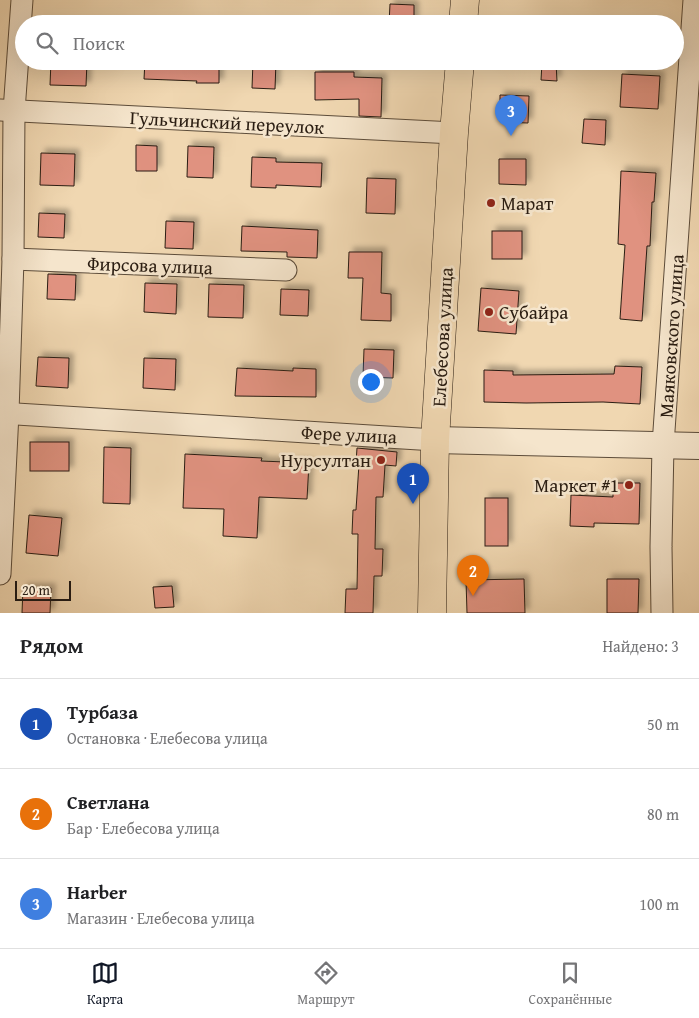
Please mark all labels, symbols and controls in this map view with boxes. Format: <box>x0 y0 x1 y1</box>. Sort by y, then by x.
search box <box>15 15 684 70</box>
icon: search <box>33 29 61 57</box>
text: Поиск <box>73 29 125 57</box>
pin: 3 <box>495 95 527 136</box>
street label: Гульчинский переулок <box>129 103 325 141</box>
place label: Марат <box>501 189 554 217</box>
marker: Марат <box>485 197 497 209</box>
street label: Фирсова улица <box>87 249 213 281</box>
street label: Маяковского улица <box>651 253 691 419</box>
street label: Елебесова улица <box>424 267 460 407</box>
place label: Субайра <box>499 298 568 326</box>
marker: Субайра <box>483 306 495 318</box>
your location <box>358 369 384 395</box>
street label: Фере улица <box>300 418 398 450</box>
place label: Нурсултан <box>281 446 371 474</box>
marker: Нурсултан <box>375 454 387 466</box>
pin: 1 <box>397 463 429 504</box>
place label: Маркет #1 <box>534 471 619 499</box>
marker: Маркет #1 <box>623 479 635 491</box>
pin: 2 <box>457 555 489 596</box>
scale bar <box>15 578 71 601</box>
text: 20 m <box>22 580 50 600</box>
text: Рядом <box>20 630 83 661</box>
text: Найдено: 3 <box>602 634 679 658</box>
text: Турбаза <box>67 698 138 726</box>
text: 1 <box>32 712 40 736</box>
text: 50 m <box>647 712 679 736</box>
text: Остановка · Елебесова улица <box>67 726 268 750</box>
text: Светлана <box>67 788 149 816</box>
text: 2 <box>32 802 40 826</box>
text: 80 m <box>647 802 679 826</box>
text: Бар · Елебесова улица <box>67 816 220 840</box>
text: Harber <box>67 878 127 906</box>
text: 3 <box>32 892 40 916</box>
text: 100 m <box>639 892 679 916</box>
text: Магазин · Елебесова улица <box>67 906 255 930</box>
tab: Карта <box>87 959 123 1009</box>
tab: Маршрут <box>297 959 355 1009</box>
tab: Сохранённые <box>529 959 612 1009</box>

